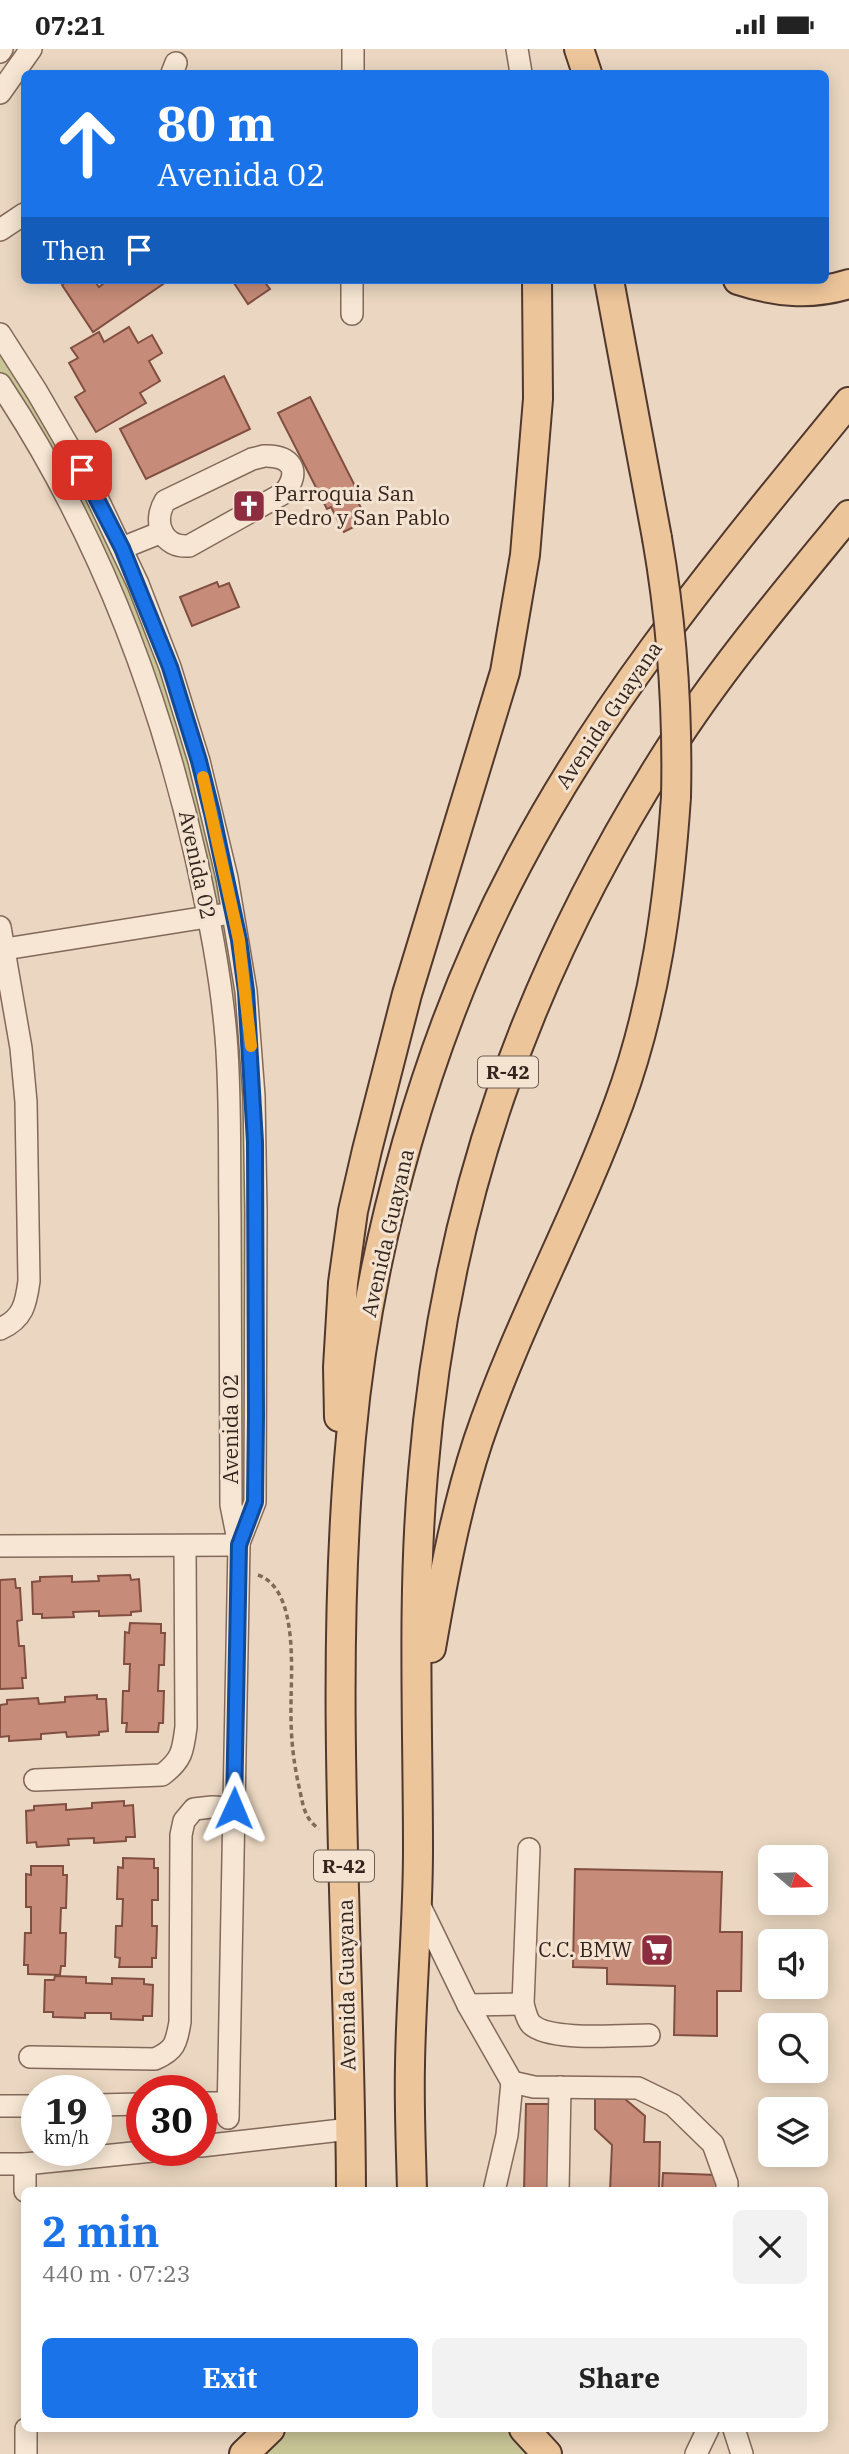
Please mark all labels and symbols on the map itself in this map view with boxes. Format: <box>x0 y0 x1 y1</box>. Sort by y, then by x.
pin <box>52 440 112 500</box>
place label: Parroquia San Pedro y San Pablo <box>274 479 450 531</box>
church icon: Parroquia San Pedro y San Pablo <box>230 487 268 525</box>
street label: Avenida Guayana <box>548 635 668 794</box>
street label: Avenida 02 <box>173 808 223 922</box>
road number: R-42 <box>478 1056 538 1087</box>
street label: Avenida Guayana <box>354 1146 420 1320</box>
street label: Avenida 02 <box>216 1374 244 1484</box>
position arrow <box>197 1771 271 1845</box>
north arrow <box>758 1845 828 1915</box>
road number: R-42 <box>314 1850 374 1881</box>
street label: Avenida Guayana <box>331 1899 361 2071</box>
supermarket icon: C.C. BMW <box>638 1931 676 1969</box>
place label: C.C. BMW <box>538 1935 632 1963</box>
speed limit sign: 30 <box>126 2075 217 2166</box>

